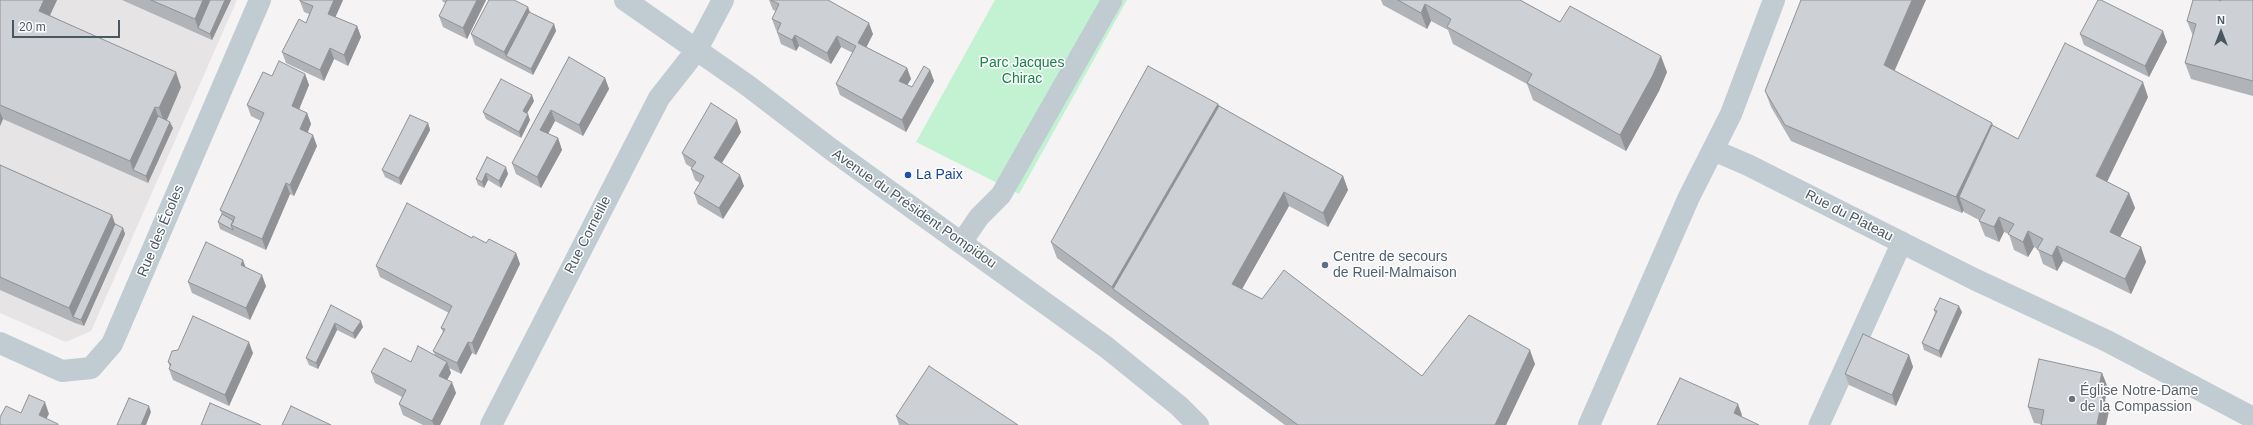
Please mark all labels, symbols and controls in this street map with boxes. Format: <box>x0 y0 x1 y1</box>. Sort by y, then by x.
scale bar <box>14 12 122 38</box>
north arrow <box>2201 12 2241 52</box>
text: N <box>2217 14 2225 26</box>
text: 20 m <box>19 20 46 34</box>
park label: Parc Jacques Chirac <box>980 55 1064 88</box>
street label: Avenue du Président Pompidou <box>829 146 999 272</box>
place label: La Paix <box>916 167 963 183</box>
marker: La Paix <box>903 170 913 180</box>
street label: Rue des Écoles <box>134 183 188 279</box>
street label: Rue du Plateau <box>1802 187 1896 245</box>
street label: Rue Corneille <box>561 193 615 277</box>
place label: Centre de secours de Rueil-Malmaison <box>1333 249 1457 282</box>
marker: Centre de secours de Rueil-Malmaison <box>1320 260 1330 270</box>
place label: Église Notre-Dame de la Compassion <box>2080 383 2198 416</box>
marker: Église Notre-Dame de la Compassion <box>2067 394 2077 404</box>

